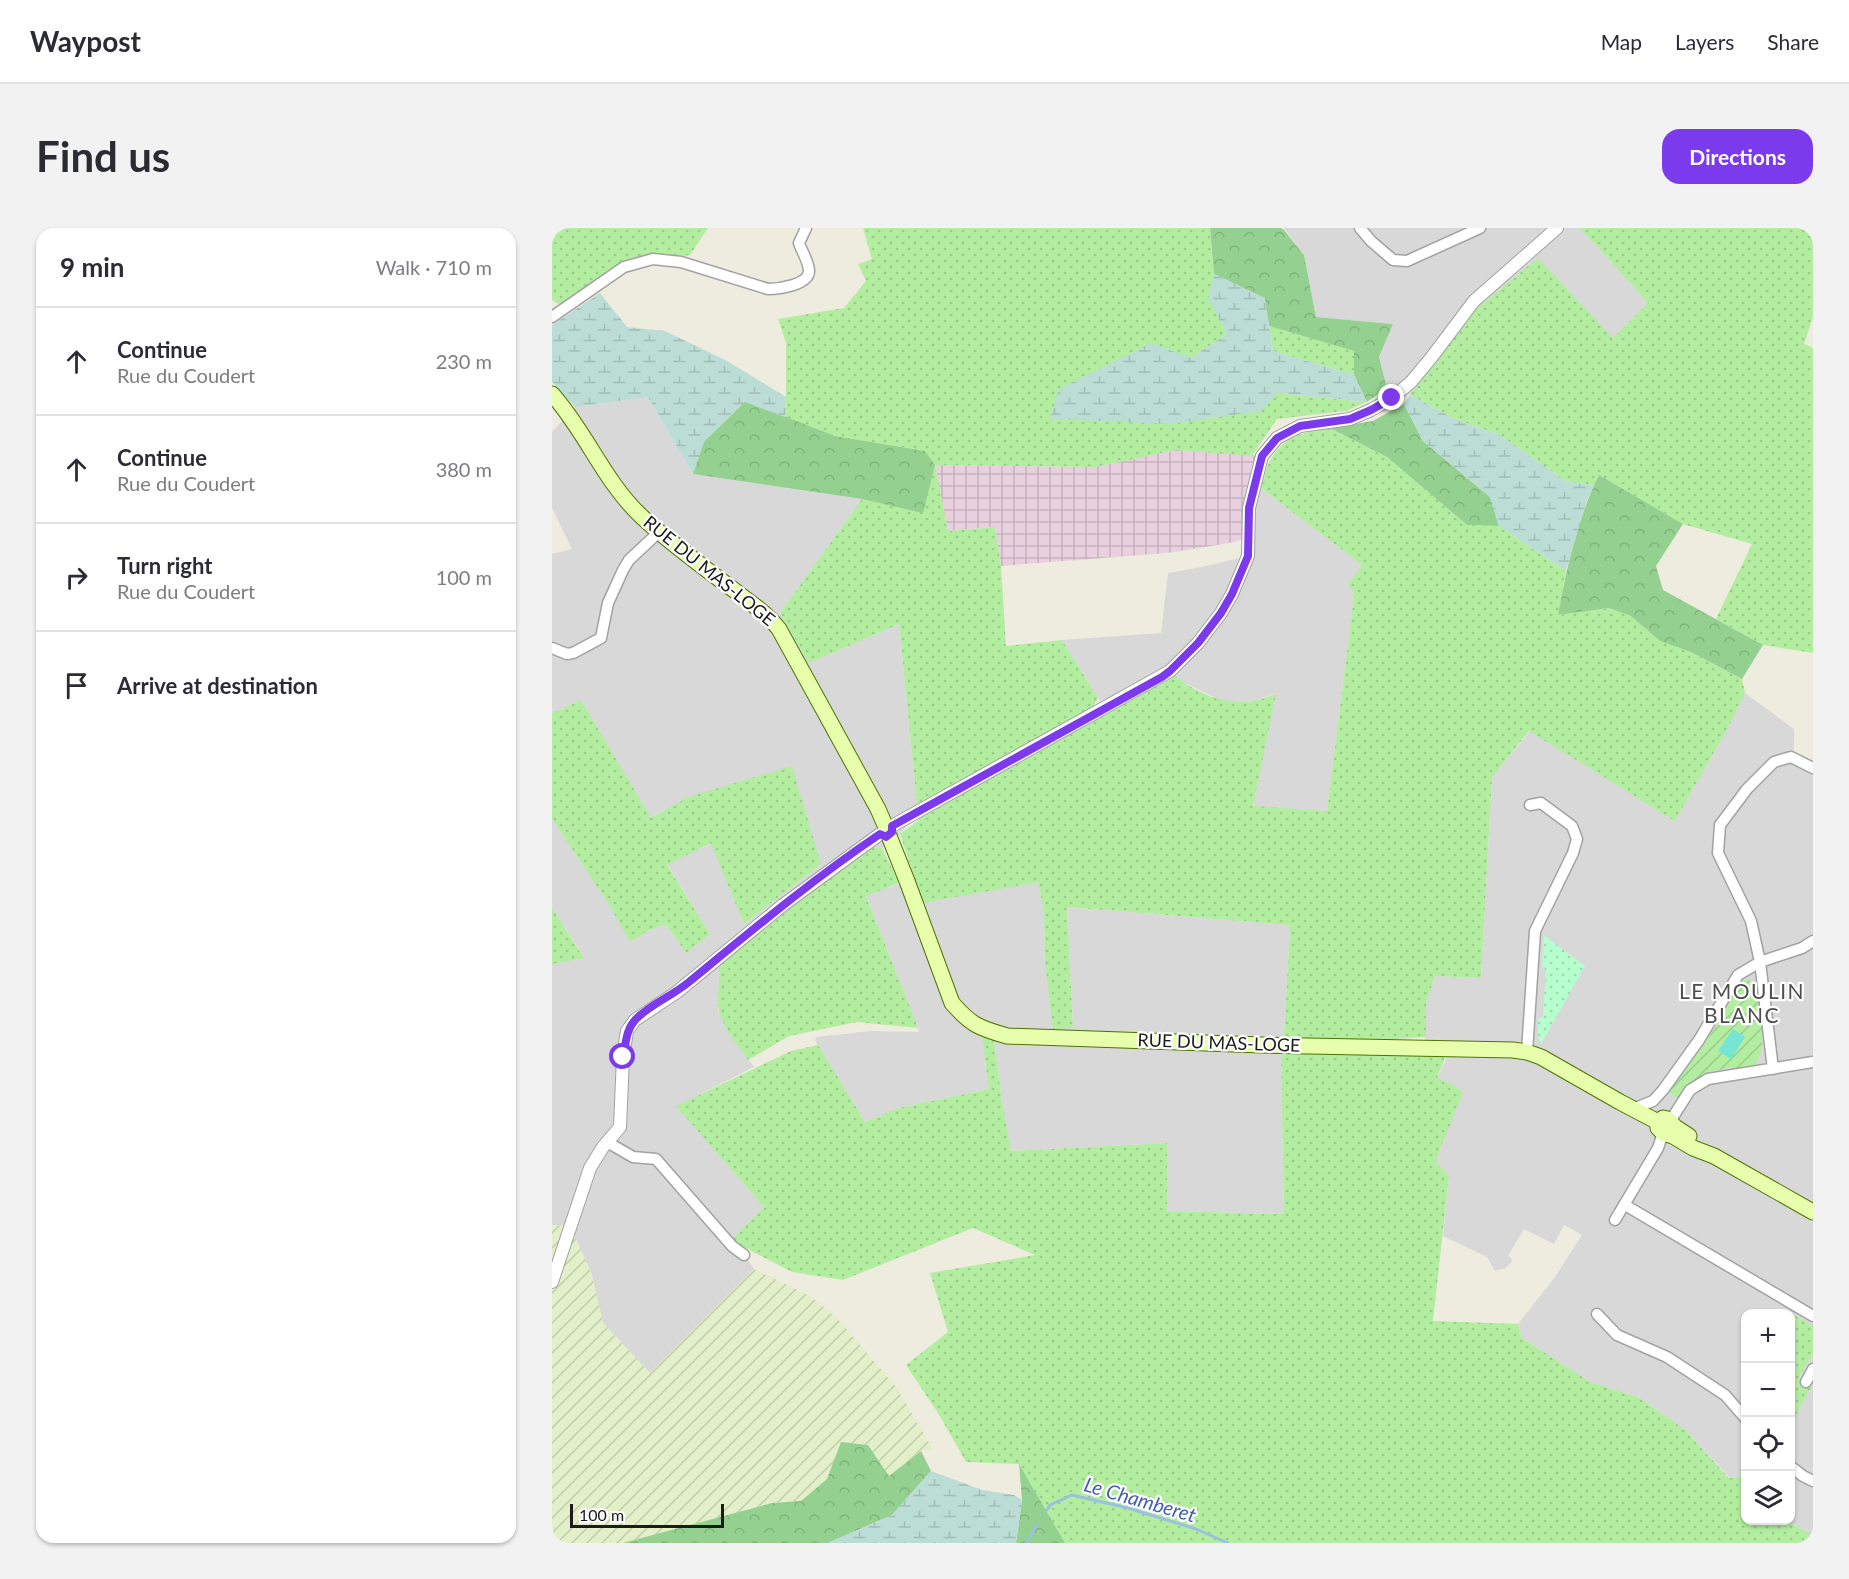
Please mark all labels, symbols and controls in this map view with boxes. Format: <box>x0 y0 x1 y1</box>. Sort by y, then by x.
text: Waypost <box>30 24 141 58</box>
text: Map <box>1601 29 1642 54</box>
text: Layers <box>1675 29 1734 54</box>
text: Share <box>1767 29 1819 54</box>
button: Directions <box>1662 129 1813 184</box>
text: Find us <box>36 131 170 181</box>
text: 9 min <box>60 251 124 283</box>
text: Walk · 710 m <box>376 255 492 279</box>
text: Continue <box>117 336 207 363</box>
icon: ahead <box>60 345 93 378</box>
text: 230 m <box>436 349 492 373</box>
text: Rue du Coudert <box>117 363 255 387</box>
route end <box>1378 384 1404 410</box>
text: Continue <box>117 444 207 471</box>
icon: ahead <box>60 453 93 486</box>
text: 380 m <box>436 457 492 481</box>
text: Rue du Coudert <box>117 471 255 495</box>
street label: RUE DU MAS-LOGE <box>639 510 780 630</box>
text: Turn right <box>117 552 212 579</box>
icon: right <box>60 561 93 594</box>
text: 100 m <box>436 565 492 589</box>
text: Rue du Coudert <box>117 579 255 603</box>
icon: arrive <box>60 669 93 702</box>
text: Arrive at destination <box>117 672 318 699</box>
district label: LE MOULIN BLANC <box>1679 978 1805 1027</box>
street label: RUE DU MAS-LOGE <box>1137 1028 1301 1056</box>
route start <box>609 1043 635 1069</box>
map controls <box>1741 1309 1795 1525</box>
button: + <box>1741 1309 1795 1363</box>
button: − <box>1741 1363 1795 1417</box>
button: locate <box>1741 1417 1795 1471</box>
button: layers <box>1741 1471 1795 1525</box>
water label: Le Chamberet <box>1082 1472 1199 1526</box>
scale bar <box>570 1501 724 1528</box>
text: 100 m <box>579 1505 624 1524</box>

